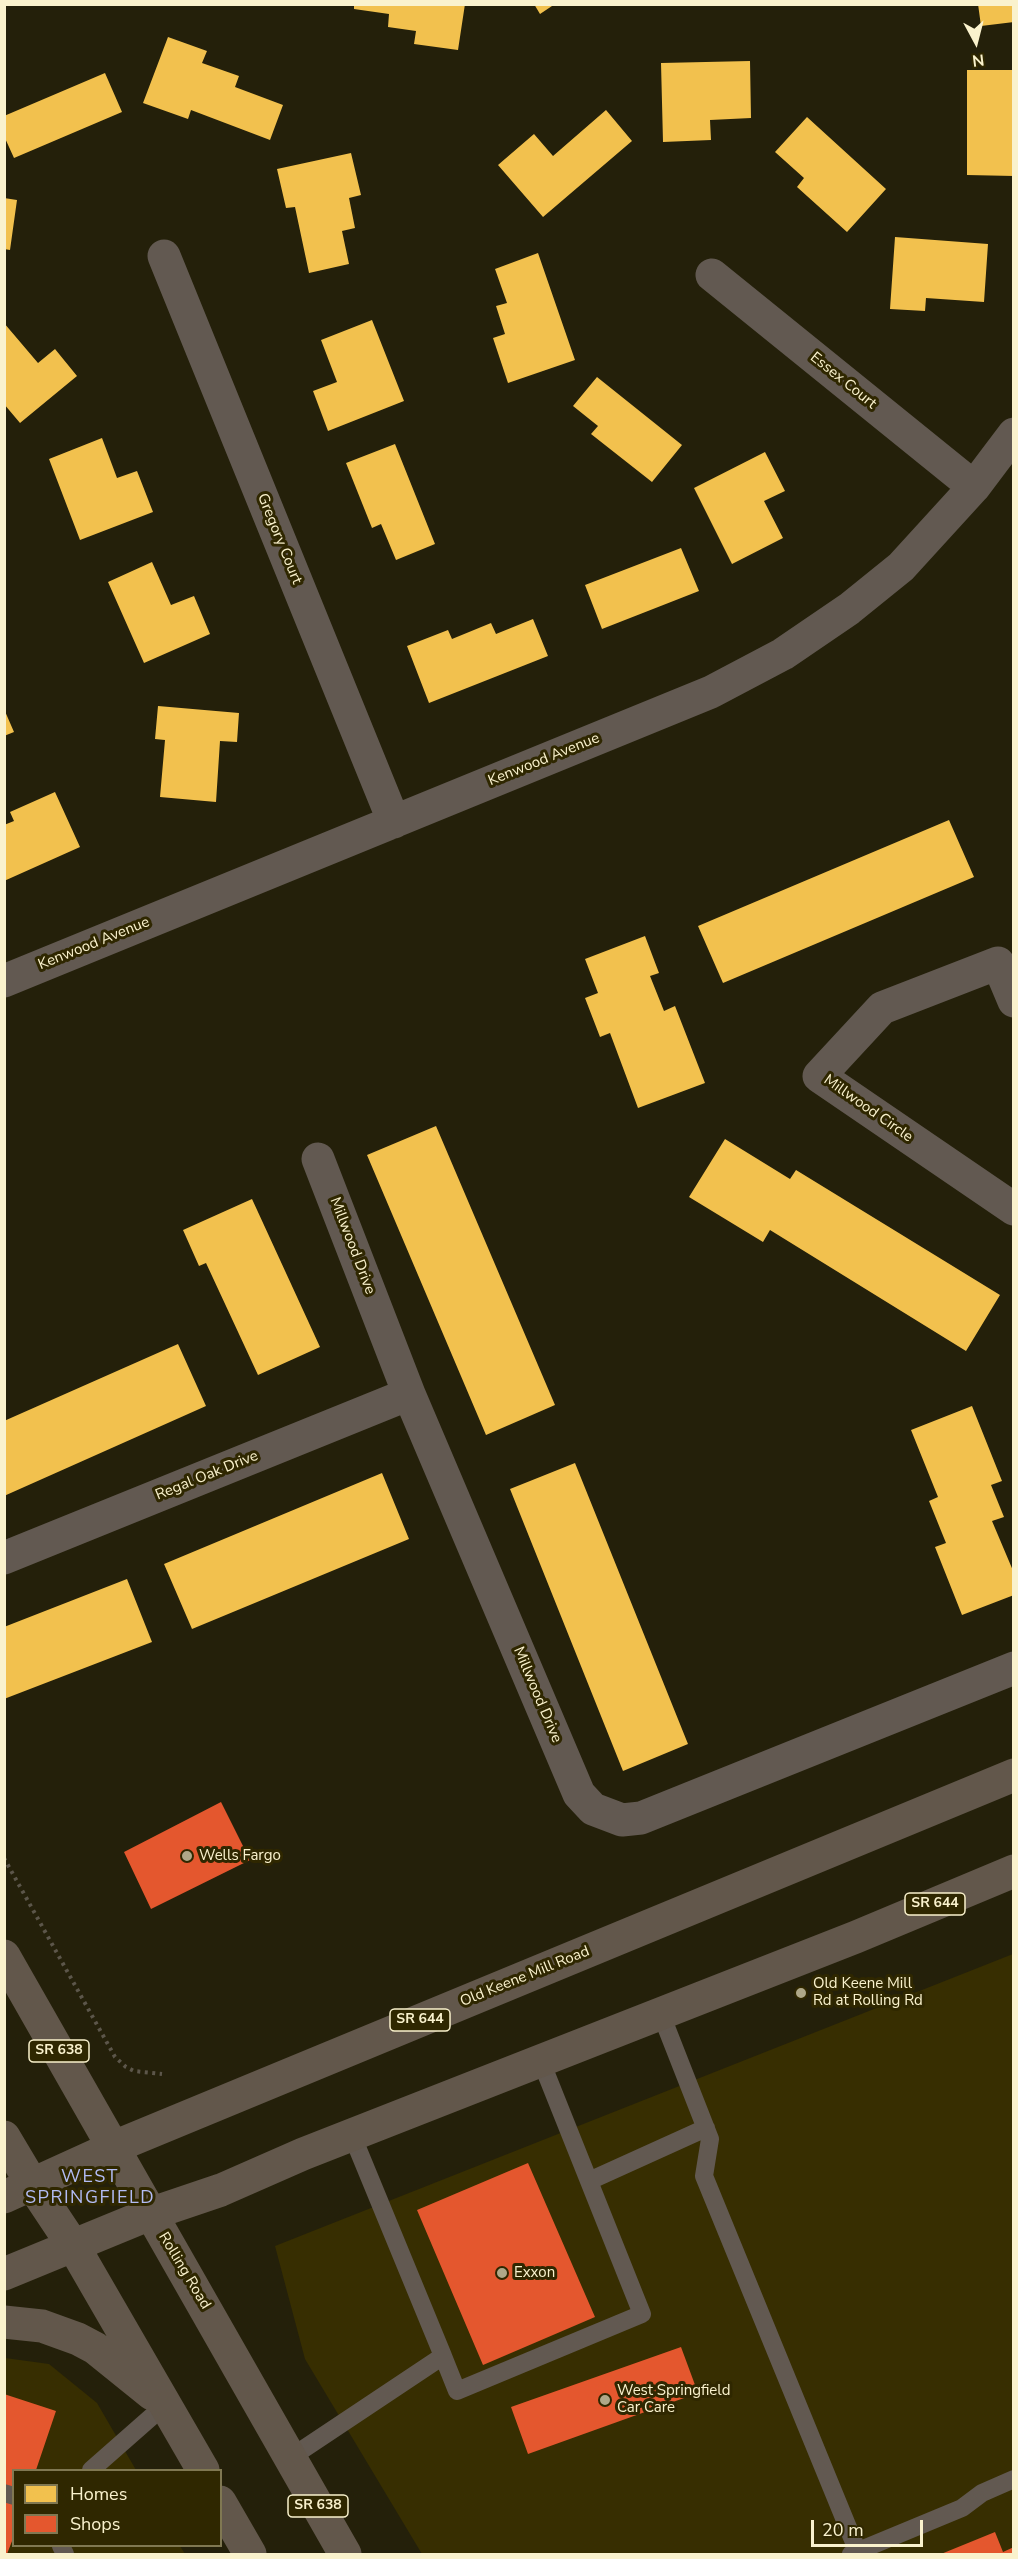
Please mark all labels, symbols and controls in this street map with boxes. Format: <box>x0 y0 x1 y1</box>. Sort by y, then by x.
north arrow <box>946 12 1006 72</box>
text: N <box>971 48 985 72</box>
street label: Essex Court <box>806 349 880 413</box>
street label: Gregory Court <box>253 491 305 587</box>
street label: Kenwood Avenue <box>486 729 602 791</box>
street label: Kenwood Avenue <box>36 913 152 975</box>
street label: Millwood Circle <box>820 1072 916 1146</box>
street label: Millwood Drive <box>325 1195 379 1297</box>
street label: Regal Oak Drive <box>153 1447 261 1505</box>
street label: Millwood Drive <box>509 1644 565 1746</box>
place label: Wells Fargo <box>199 1847 281 1865</box>
marker: Wells Fargo <box>180 1849 194 1863</box>
road number: SR 644 <box>905 1893 965 1915</box>
street label: Old Keene Mill Road <box>458 1943 592 2011</box>
place label: Old Keene Mill Rd at Rolling Rd <box>813 1975 923 2010</box>
marker: Old Keene Mill Rd at Rolling Rd <box>794 1986 808 2000</box>
road number: SR 644 <box>390 2009 450 2031</box>
road number: SR 638 <box>29 2040 89 2062</box>
district label: WEST SPRINGFIELD <box>25 2167 155 2210</box>
street label: Rolling Road <box>154 2229 214 2313</box>
place label: Exxon <box>514 2264 555 2282</box>
marker: Exxon <box>495 2266 509 2280</box>
place label: West Springfield Car Care <box>617 2382 730 2417</box>
marker: West Springfield Car Care <box>598 2393 612 2407</box>
legend <box>12 2469 222 2547</box>
text: Homes <box>70 2482 127 2506</box>
road number: SR 638 <box>288 2495 348 2517</box>
scale bar <box>814 2508 926 2546</box>
text: Shops <box>70 2512 120 2536</box>
text: 20 m <box>822 2518 864 2542</box>

